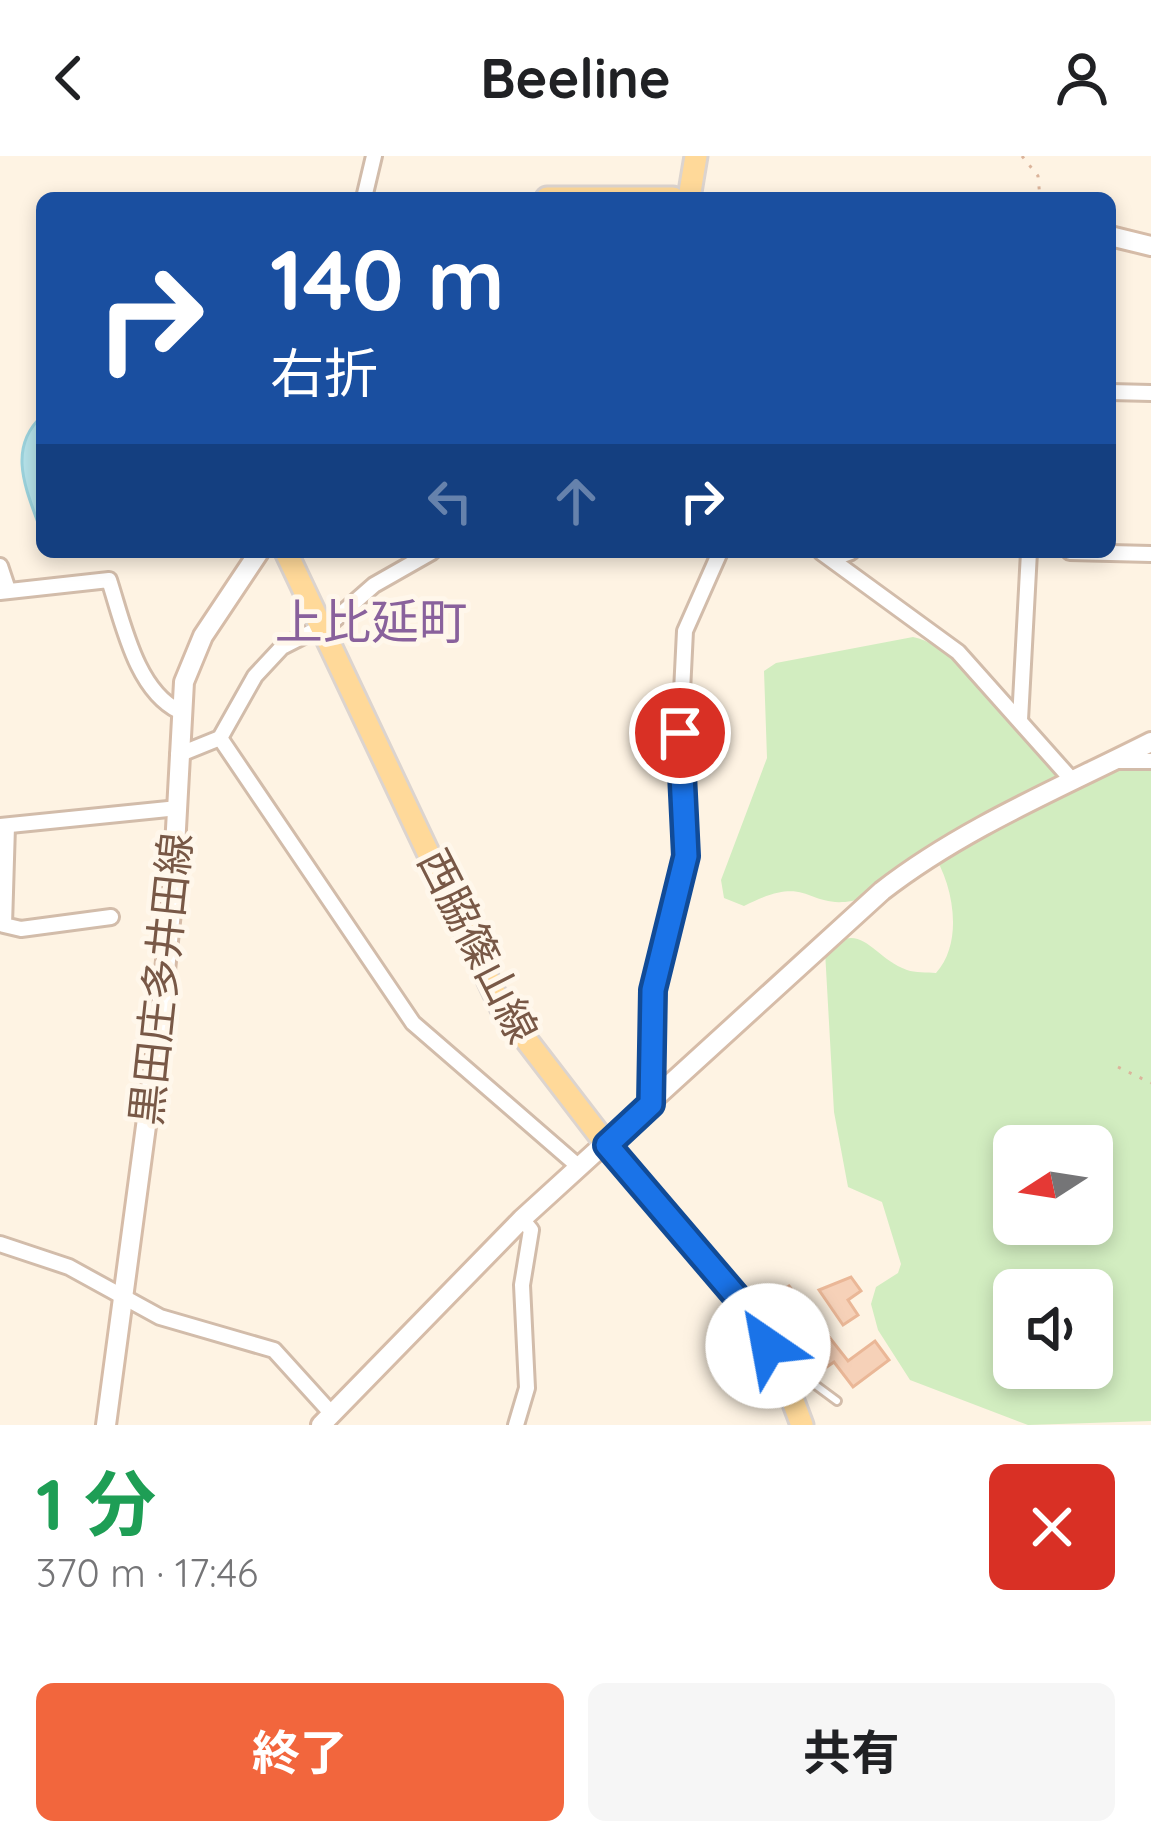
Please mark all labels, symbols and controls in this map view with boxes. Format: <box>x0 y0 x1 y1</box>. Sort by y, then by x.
text: Beeline <box>480 44 671 112</box>
icon: back <box>36 45 102 111</box>
icon: person <box>1049 45 1115 111</box>
text: 140 m <box>270 226 505 331</box>
icon: right <box>72 240 228 396</box>
text: 右折 <box>270 339 378 407</box>
icon: left <box>417 468 483 534</box>
icon: ahead <box>543 468 609 534</box>
icon: right <box>669 468 735 534</box>
district label: 上比延町 <box>275 591 467 651</box>
pin <box>629 682 731 784</box>
icon: arrive <box>647 700 713 766</box>
street label: 黒田庄多井田線 <box>119 830 202 1128</box>
street label: 西脇篠山線 <box>407 840 550 1051</box>
north arrow <box>993 1125 1113 1245</box>
map controls <box>993 1125 1113 1389</box>
button: sound <box>993 1269 1113 1389</box>
position arrow <box>705 1283 831 1409</box>
text: 1 分 <box>36 1458 156 1548</box>
button: close <box>989 1464 1115 1590</box>
text: 370 m · 17:46 <box>36 1548 258 1597</box>
button: 終了 <box>36 1683 564 1821</box>
button: 共有 <box>588 1683 1115 1821</box>

